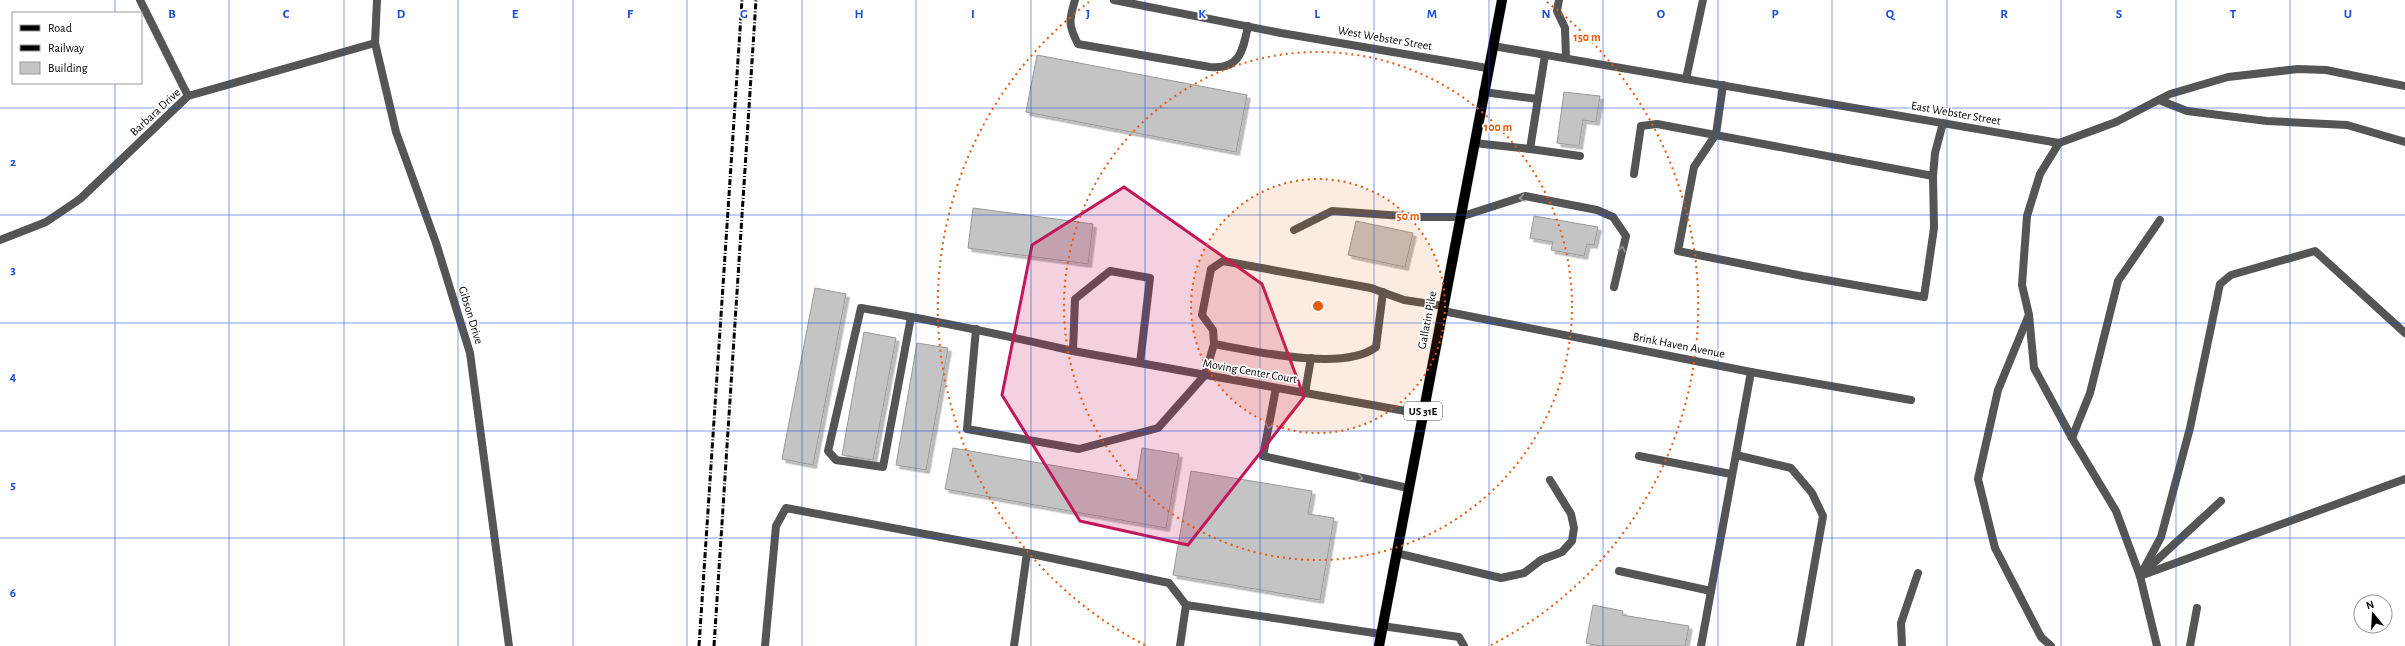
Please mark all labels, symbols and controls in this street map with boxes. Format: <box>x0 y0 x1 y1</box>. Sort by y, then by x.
text: B <box>168 8 176 21</box>
text: C <box>283 8 290 21</box>
text: D <box>397 8 406 21</box>
text: E <box>512 8 519 21</box>
text: F <box>627 8 634 21</box>
text: G <box>740 8 748 21</box>
text: H <box>854 8 864 21</box>
text: I <box>971 8 975 21</box>
text: J <box>1086 8 1090 21</box>
text: K <box>1198 8 1206 21</box>
text: L <box>1314 8 1320 21</box>
text: M <box>1427 8 1437 21</box>
text: N <box>1541 8 1551 21</box>
text: O <box>1657 8 1666 21</box>
text: P <box>1771 8 1779 21</box>
text: Q <box>1886 8 1896 21</box>
text: R <box>2000 8 2008 21</box>
text: S <box>2116 8 2123 21</box>
text: T <box>2230 8 2237 21</box>
text: U <box>2344 8 2352 21</box>
legend <box>12 12 142 84</box>
text: Road <box>48 22 72 34</box>
street label: West Webster Street <box>1337 24 1433 52</box>
text: 150 m <box>1573 31 1601 43</box>
text: Railway <box>48 42 84 55</box>
text: Building <box>48 62 88 74</box>
street label: Barbara Drive <box>128 86 182 138</box>
street label: East Webster Street <box>1910 99 2002 127</box>
text: 100 m <box>1484 121 1512 133</box>
text: 2 <box>10 156 16 169</box>
one-way arrow <box>1519 193 1526 202</box>
text: 50 m <box>1397 210 1420 222</box>
one-way arrow <box>1618 246 1626 253</box>
text: 3 <box>10 264 16 277</box>
street label: Gibson Drive <box>457 285 485 345</box>
street label: Gallatin Pike <box>1415 290 1439 350</box>
centre of rings <box>1311 299 1325 313</box>
street label: Brink Haven Avenue <box>1632 330 1726 360</box>
street label: Moving Center Court <box>1202 357 1298 385</box>
text: 4 <box>10 371 17 384</box>
road number: US 31E <box>1404 402 1442 420</box>
one-way arrow <box>1265 423 1273 429</box>
one-way arrow <box>1357 473 1364 482</box>
text: 5 <box>10 479 16 492</box>
text: 6 <box>10 587 16 600</box>
north arrow <box>2353 594 2393 634</box>
text: N <box>2365 599 2375 611</box>

